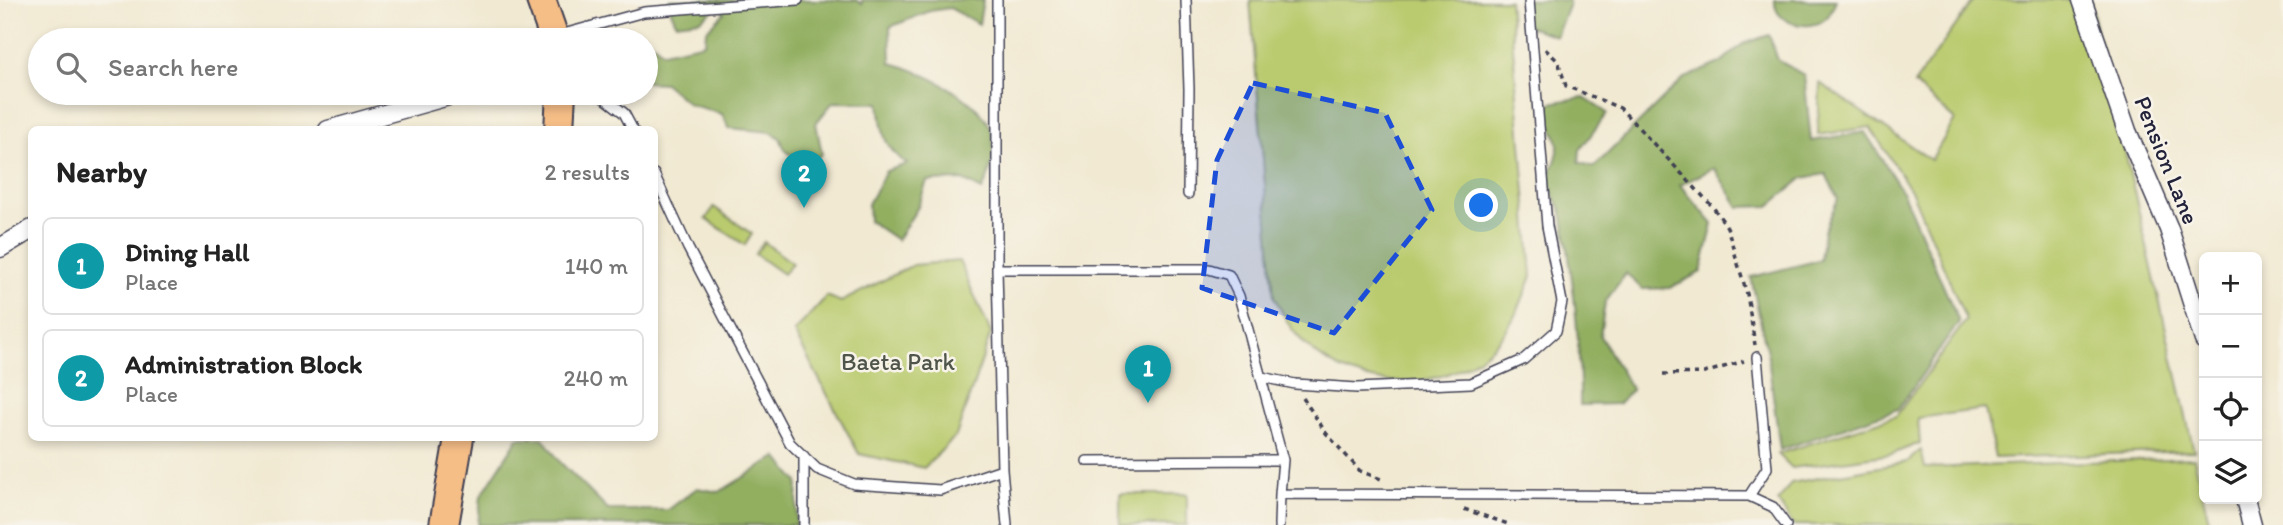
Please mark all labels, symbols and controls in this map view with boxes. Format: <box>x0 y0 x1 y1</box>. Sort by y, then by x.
search box <box>28 28 658 105</box>
icon: search <box>52 48 90 86</box>
text: Search here <box>108 51 238 83</box>
street label: Pension Lane <box>2128 92 2206 228</box>
pin: 2 <box>781 150 827 208</box>
text: Nearby <box>56 153 147 190</box>
text: 2 results <box>544 158 630 186</box>
your location <box>1464 188 1498 222</box>
text: Dining Hall <box>125 236 249 268</box>
text: 1 <box>76 252 86 280</box>
text: 140 m <box>565 252 628 280</box>
map controls <box>2199 252 2262 504</box>
button: + <box>2199 252 2262 315</box>
text: Place <box>125 268 178 296</box>
button: − <box>2199 315 2262 378</box>
pin: 1 <box>1125 345 1171 403</box>
park label: Baeta Park <box>841 347 956 376</box>
text: Administration Block <box>125 348 362 380</box>
text: 2 <box>75 364 87 392</box>
text: 240 m <box>563 364 628 392</box>
button: locate <box>2199 378 2262 441</box>
text: Place <box>125 380 178 408</box>
button: layers <box>2199 441 2262 504</box>

